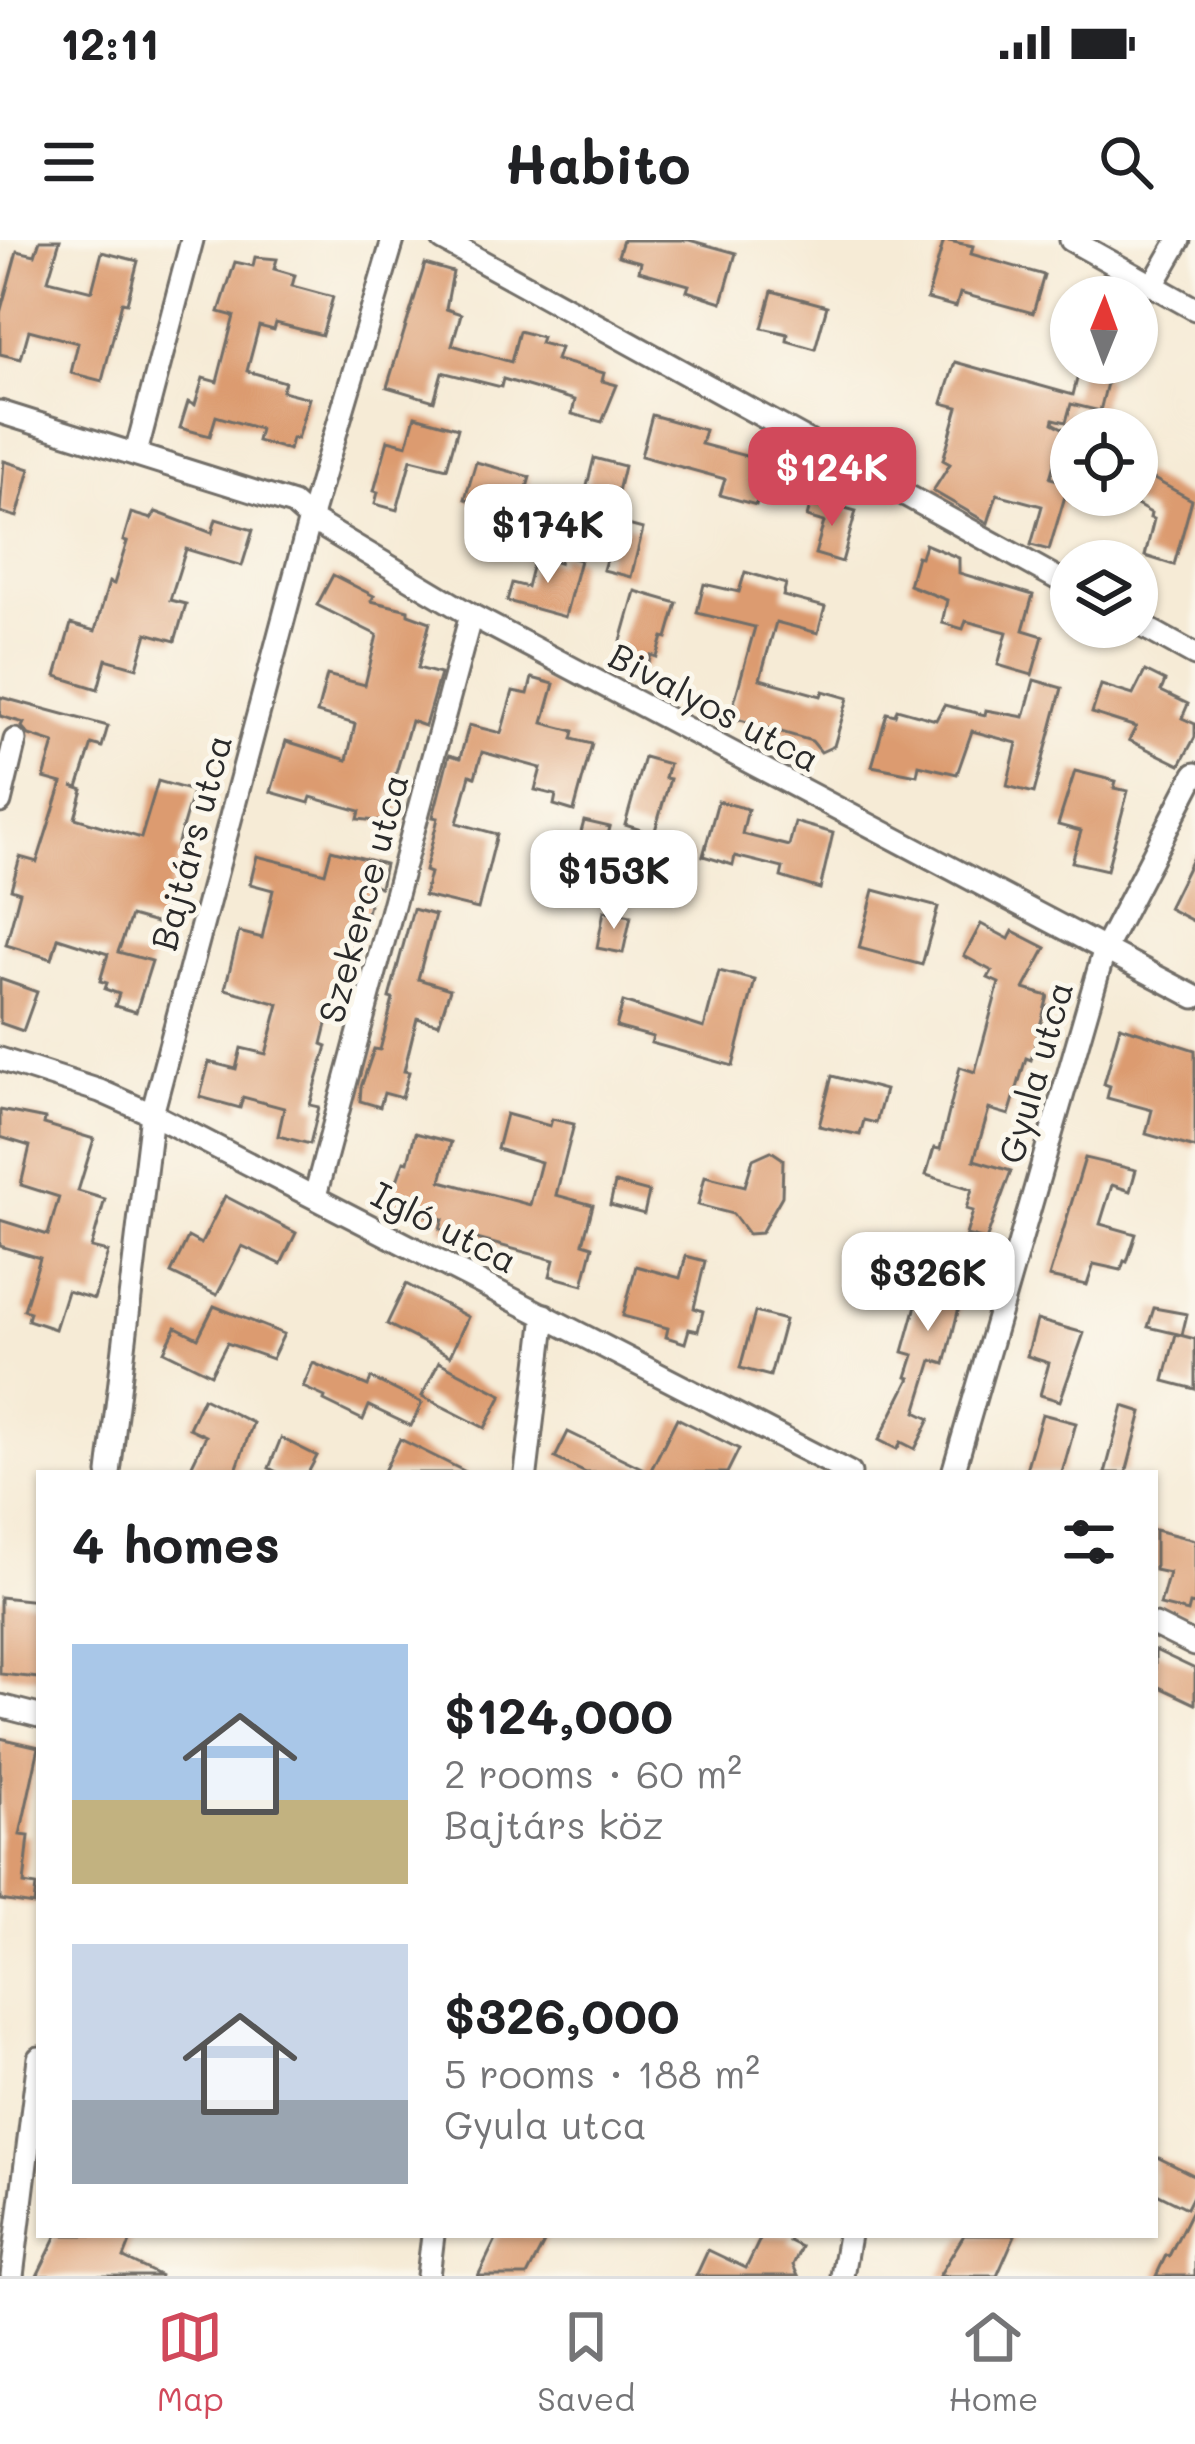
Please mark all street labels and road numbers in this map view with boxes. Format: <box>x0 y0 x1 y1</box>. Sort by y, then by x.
street label: Bivalyos utca <box>601 631 829 782</box>
street label: Bajtárs utca <box>139 729 241 955</box>
street label: Szekerce utca <box>306 768 418 1028</box>
street label: Gyula utca <box>986 976 1083 1169</box>
street label: Igló utca <box>364 1169 526 1283</box>

